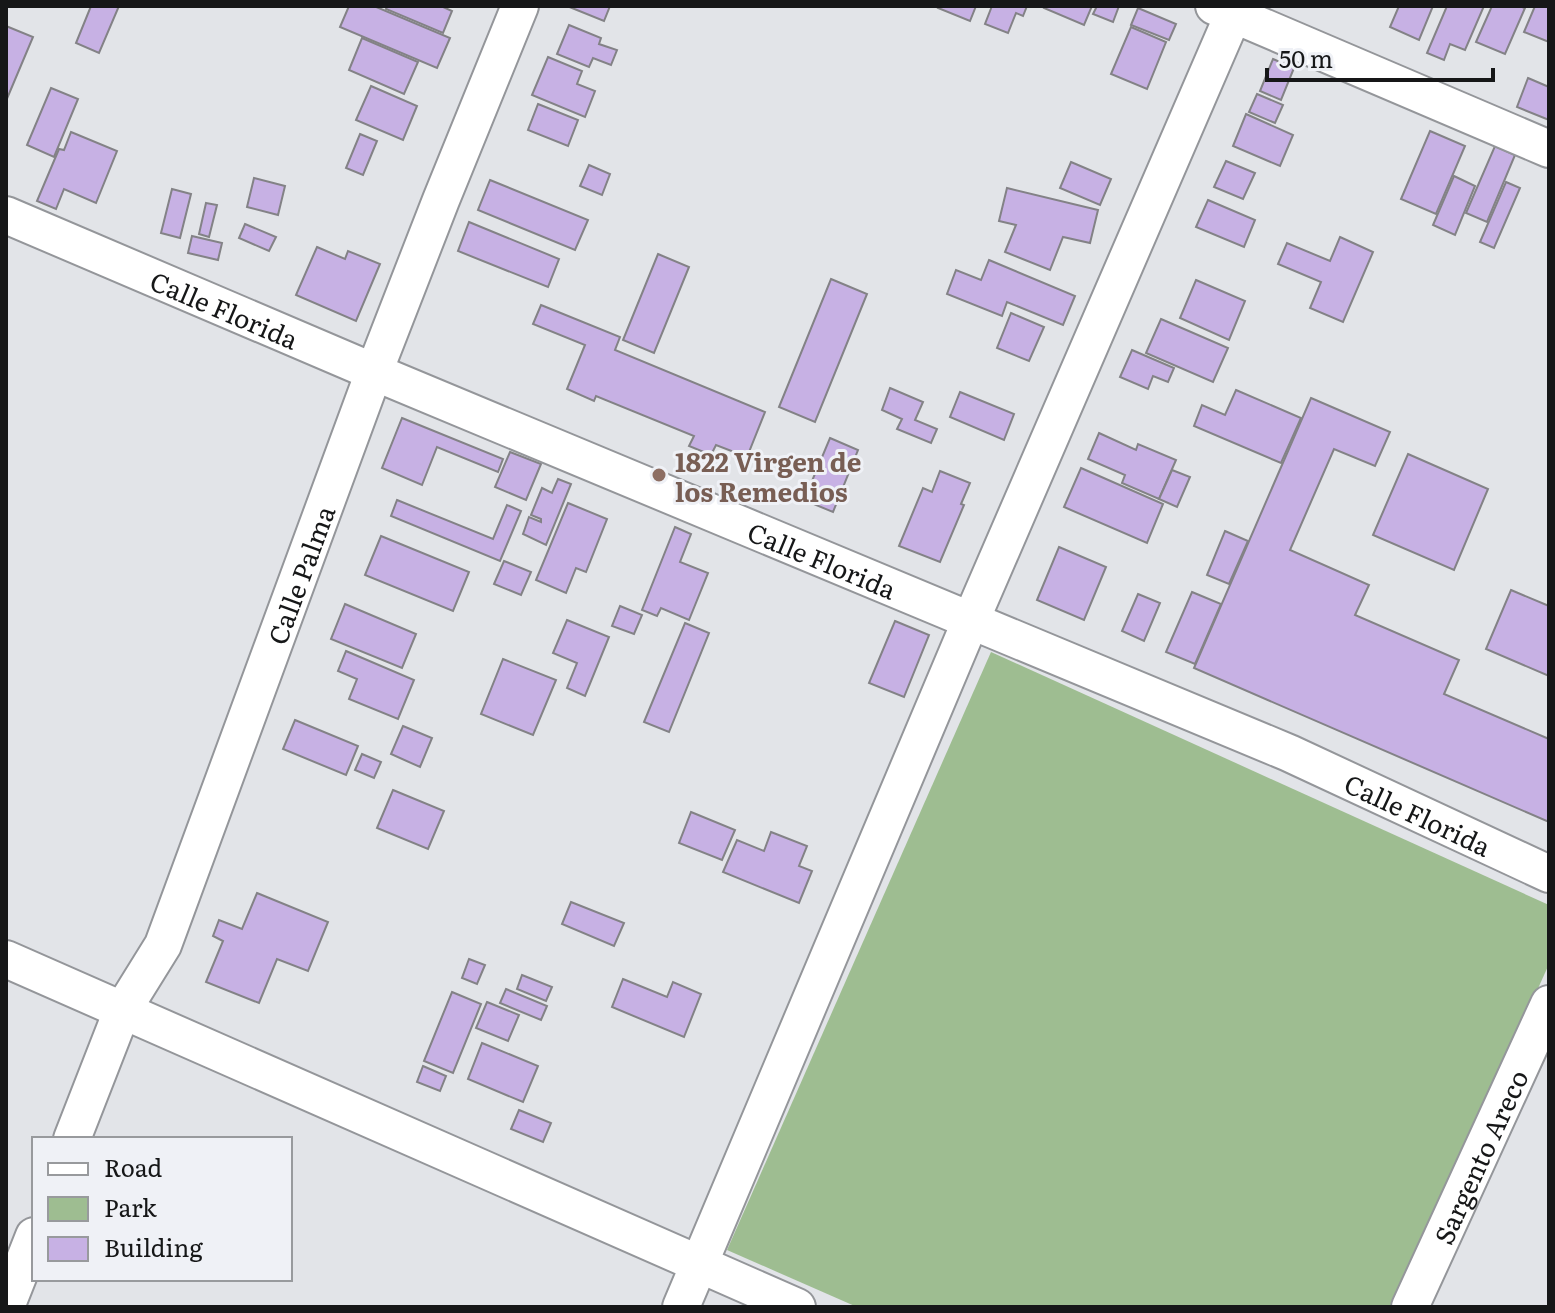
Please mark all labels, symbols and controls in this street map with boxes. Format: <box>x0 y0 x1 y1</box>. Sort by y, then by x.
scale bar <box>1267 32 1493 82</box>
text: 50 m <box>1279 40 1333 75</box>
street label: Calle Florida <box>145 260 305 357</box>
place label: 1822 Virgen de los Remedios <box>675 441 862 510</box>
marker: 1822 Virgen de los Remedios <box>650 466 668 484</box>
street label: Calle Palma <box>256 500 343 649</box>
street label: Calle Florida <box>742 510 903 607</box>
street label: Calle Florida <box>1339 762 1498 864</box>
street label: Sargento Areco <box>1422 1062 1536 1250</box>
legend <box>32 1137 292 1281</box>
text: Road <box>104 1149 163 1184</box>
text: Park <box>104 1189 157 1224</box>
text: Building <box>104 1229 203 1264</box>

